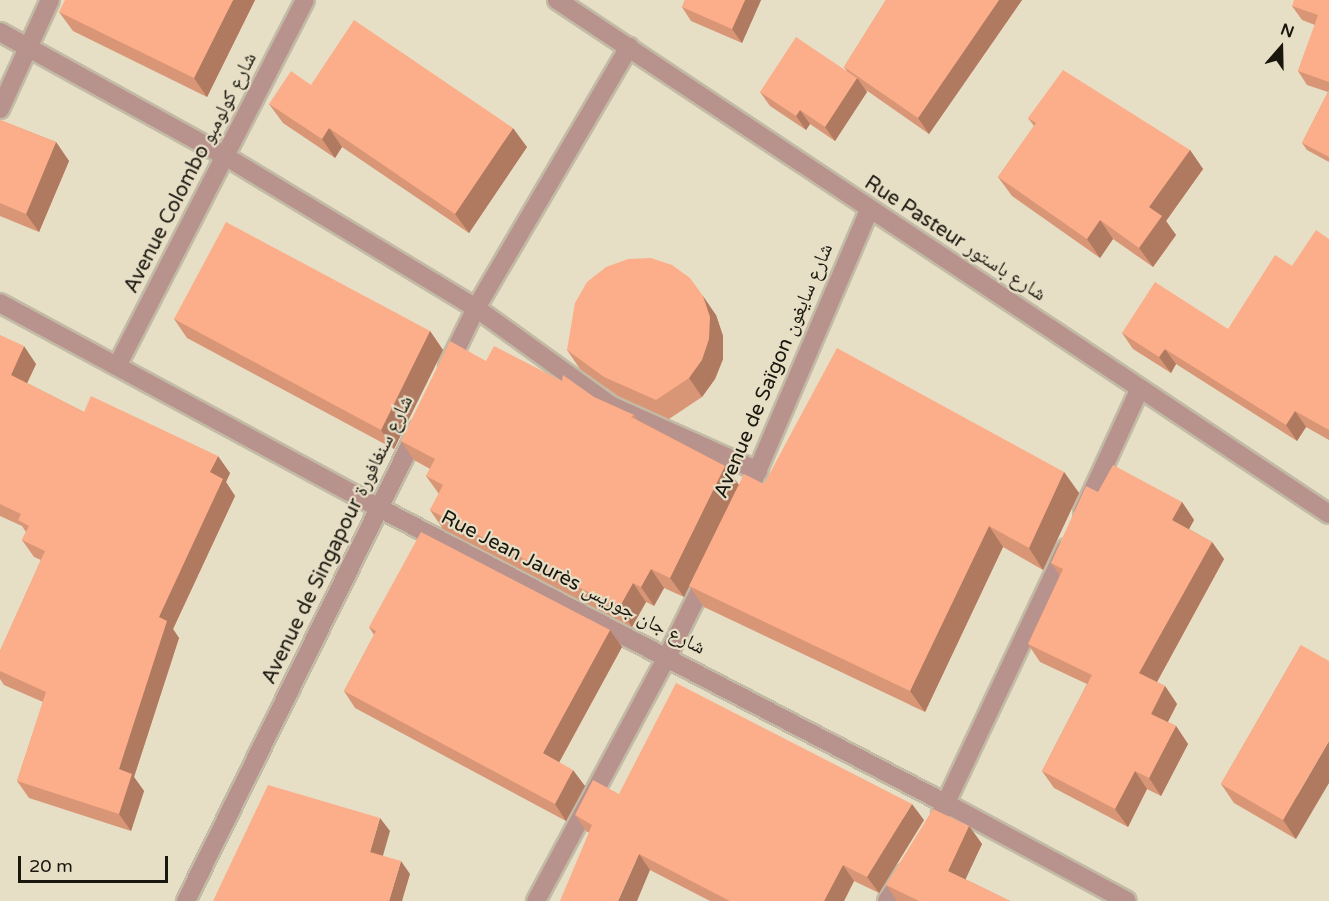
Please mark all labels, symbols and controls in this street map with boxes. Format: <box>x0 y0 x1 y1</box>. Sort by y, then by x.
north arrow <box>1251 18 1311 78</box>
text: N <box>1278 19 1297 43</box>
street label: Avenue Colombo شارع كولومبو <box>120 49 262 297</box>
street label: Rue Pasteur شارع باستور <box>860 171 1050 307</box>
street label: Avenue de Saïgon شارع سايغون <box>709 240 839 502</box>
street label: Avenue de Singapour شارع سنغافورة <box>257 392 419 688</box>
street label: Rue Jean Jaurès شارع جان جوريس <box>437 506 709 660</box>
scale bar <box>21 844 171 882</box>
text: 20 m <box>29 855 73 877</box>

